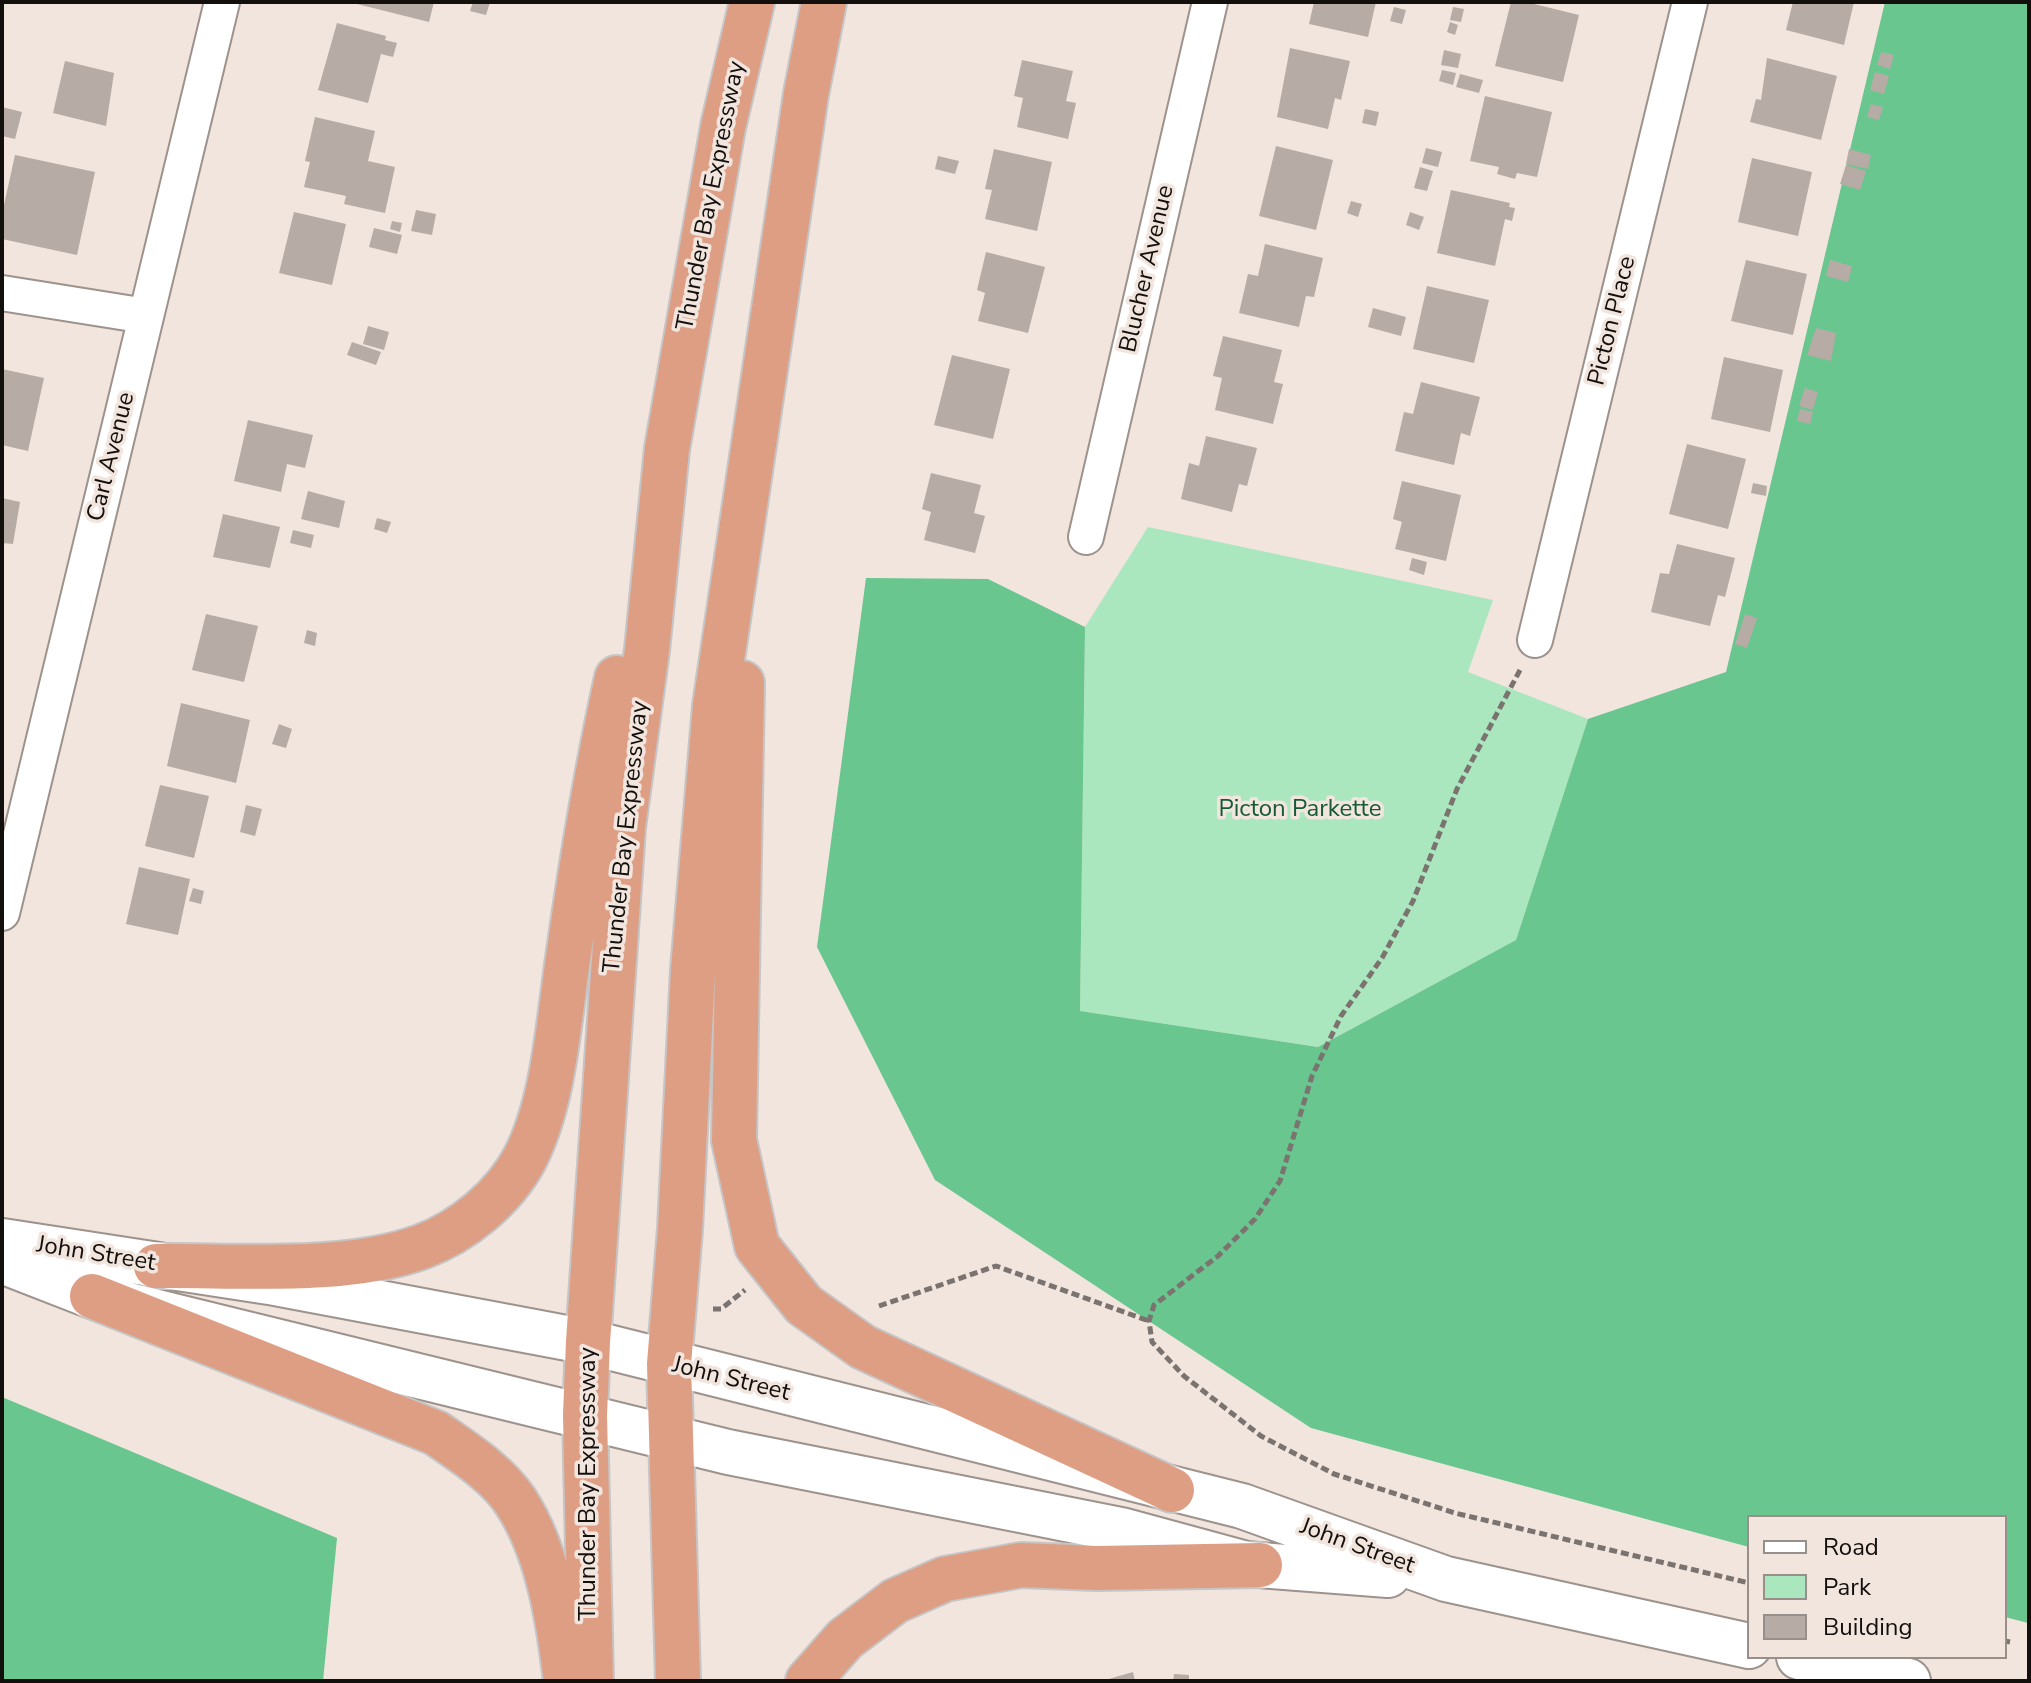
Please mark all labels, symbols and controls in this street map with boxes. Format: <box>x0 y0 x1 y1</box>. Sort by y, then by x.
street label: Thunder Bay Expressway <box>672 59 752 333</box>
street label: Blucher Avenue <box>1115 183 1181 355</box>
street label: Picton Place <box>1583 253 1643 389</box>
street label: Carl Avenue <box>82 389 142 525</box>
street label: Thunder Bay Expressway <box>598 699 656 975</box>
park label: Picton Parkette <box>1219 796 1381 824</box>
street label: John Street <box>34 1231 158 1279</box>
street label: Thunder Bay Expressway <box>575 1347 603 1621</box>
street label: John Street <box>669 1352 793 1408</box>
street label: John Street <box>1296 1513 1418 1581</box>
legend <box>1747 1515 2007 1659</box>
text: Road <box>1823 1531 1879 1563</box>
text: Park <box>1823 1571 1871 1603</box>
text: Building <box>1823 1611 1913 1643</box>

